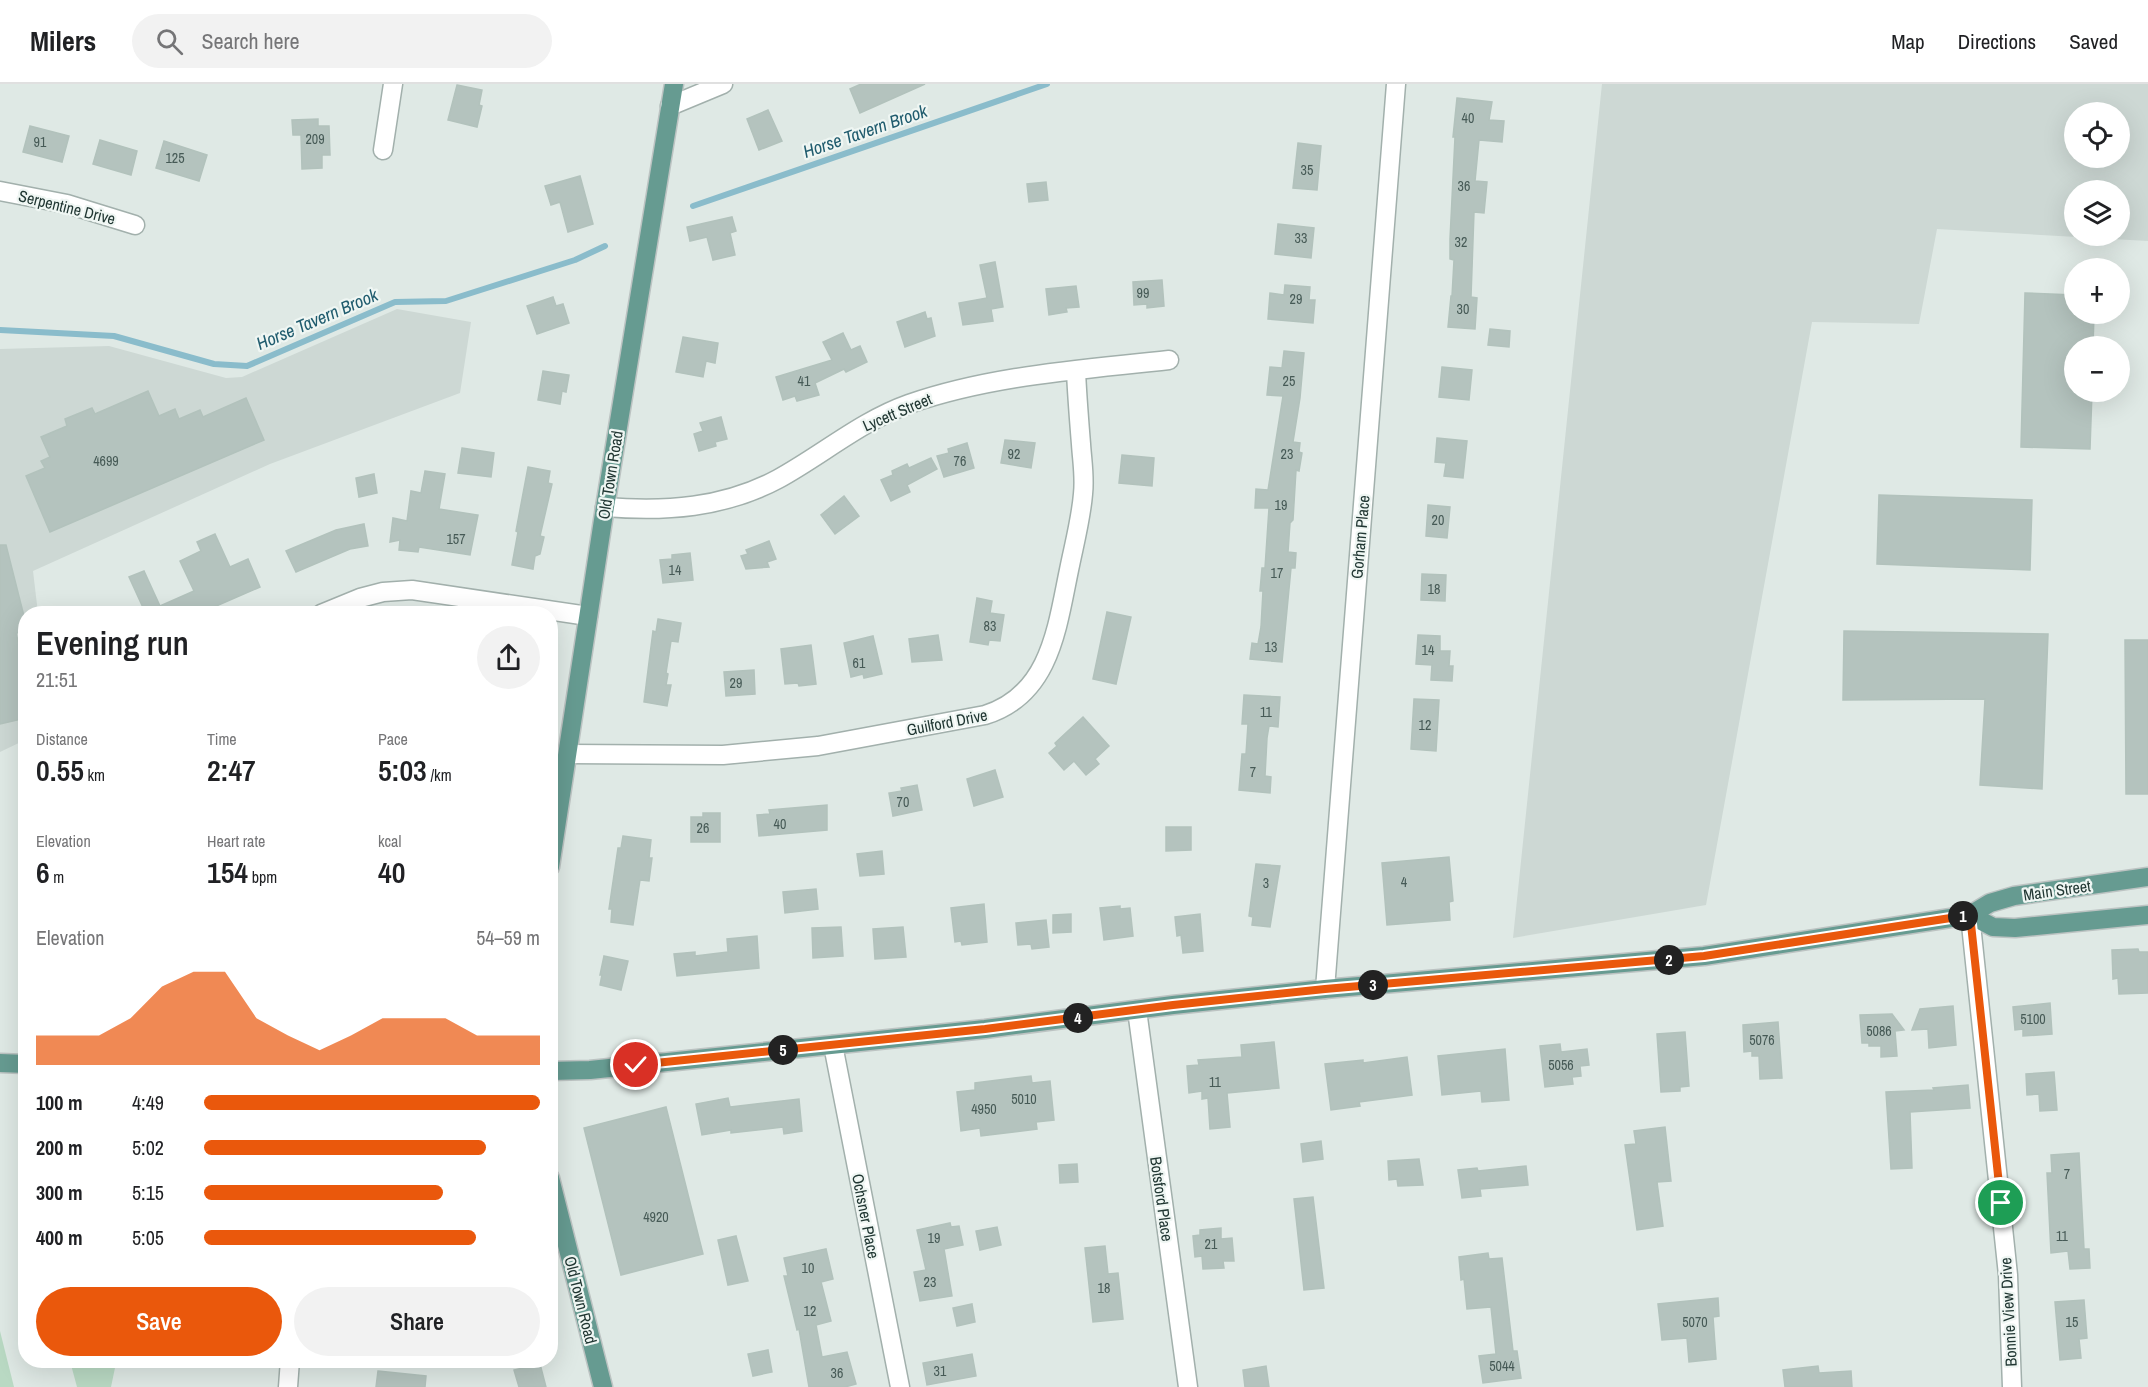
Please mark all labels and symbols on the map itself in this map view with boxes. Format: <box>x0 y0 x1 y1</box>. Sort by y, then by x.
water label: Horse Tavern Brook <box>800 98 931 164</box>
house number: 40 <box>1462 109 1474 127</box>
house number: 209 <box>305 130 325 148</box>
house number: 91 <box>34 133 47 151</box>
house number: 125 <box>165 149 185 167</box>
house number: 35 <box>1301 161 1313 179</box>
house number: 36 <box>1458 177 1470 195</box>
street label: Serpentine Drive <box>16 184 118 230</box>
house number: 33 <box>1295 229 1307 247</box>
house number: 32 <box>1455 233 1467 251</box>
water label: Horse Tavern Brook <box>252 282 382 356</box>
house number: 99 <box>1137 284 1149 302</box>
house number: 29 <box>1290 290 1302 308</box>
house number: 30 <box>1457 300 1469 318</box>
house number: 41 <box>798 372 811 390</box>
house number: 25 <box>1283 372 1295 390</box>
street label: Lycett Street <box>859 387 935 436</box>
street label: Old Town Road <box>592 429 628 521</box>
house number: 92 <box>1008 445 1020 463</box>
house number: 23 <box>1281 445 1293 463</box>
house number: 4699 <box>93 452 119 470</box>
house number: 76 <box>954 452 966 470</box>
street label: Gorham Place <box>1345 494 1375 580</box>
house number: 19 <box>1275 496 1287 514</box>
house number: 20 <box>1432 511 1444 529</box>
house number: 157 <box>446 530 466 548</box>
house number: 14 <box>669 561 682 579</box>
house number: 17 <box>1271 564 1283 582</box>
house number: 18 <box>1428 580 1440 598</box>
house number: 83 <box>984 617 996 635</box>
house number: 13 <box>1265 638 1277 656</box>
house number: 14 <box>1422 641 1435 659</box>
house number: 61 <box>853 654 866 672</box>
house number: 29 <box>730 674 742 692</box>
street label: Guilford Drive <box>905 703 989 741</box>
house number: 11 <box>1260 703 1273 721</box>
house number: 12 <box>1419 716 1431 734</box>
house number: 7 <box>1250 763 1256 781</box>
house number: 70 <box>897 793 909 811</box>
house number: 40 <box>774 815 786 833</box>
house number: 26 <box>697 819 709 837</box>
house number: 4 <box>1401 873 1408 891</box>
house number: 3 <box>1263 874 1269 892</box>
street label: Main Street <box>2022 874 2092 906</box>
pin: 1 <box>1948 901 1978 931</box>
pin: 2 <box>1654 945 1684 975</box>
pin: 3 <box>1358 970 1388 1000</box>
pin: 4 <box>1063 1003 1093 1033</box>
house number: 5100 <box>2020 1010 2046 1028</box>
house number: 5086 <box>1866 1022 1892 1040</box>
house number: 5076 <box>1749 1031 1775 1049</box>
pin: 5 <box>768 1035 798 1065</box>
pin <box>610 1039 661 1090</box>
house number: 5056 <box>1548 1056 1574 1074</box>
house number: 11 <box>1209 1073 1222 1091</box>
house number: 5010 <box>1011 1090 1037 1108</box>
house number: 4950 <box>971 1100 997 1118</box>
street label: Botsford Place <box>1145 1155 1179 1243</box>
house number: 7 <box>2064 1165 2070 1183</box>
street label: Ochsner Place <box>847 1172 885 1260</box>
pin <box>1975 1177 2026 1228</box>
house number: 4920 <box>643 1208 669 1226</box>
house number: 11 <box>2056 1227 2069 1245</box>
house number: 19 <box>928 1229 940 1247</box>
house number: 21 <box>1205 1235 1218 1253</box>
street label: Old Town Road <box>560 1254 602 1346</box>
street label: Bonnie View Drive <box>1994 1257 2022 1367</box>
house number: 10 <box>802 1259 814 1277</box>
house number: 23 <box>924 1273 936 1291</box>
house number: 18 <box>1098 1279 1110 1297</box>
house number: 12 <box>804 1302 816 1320</box>
house number: 5070 <box>1682 1313 1708 1331</box>
house number: 15 <box>2066 1313 2078 1331</box>
house number: 5044 <box>1489 1357 1515 1375</box>
house number: 31 <box>934 1362 947 1380</box>
house number: 36 <box>831 1364 843 1382</box>

